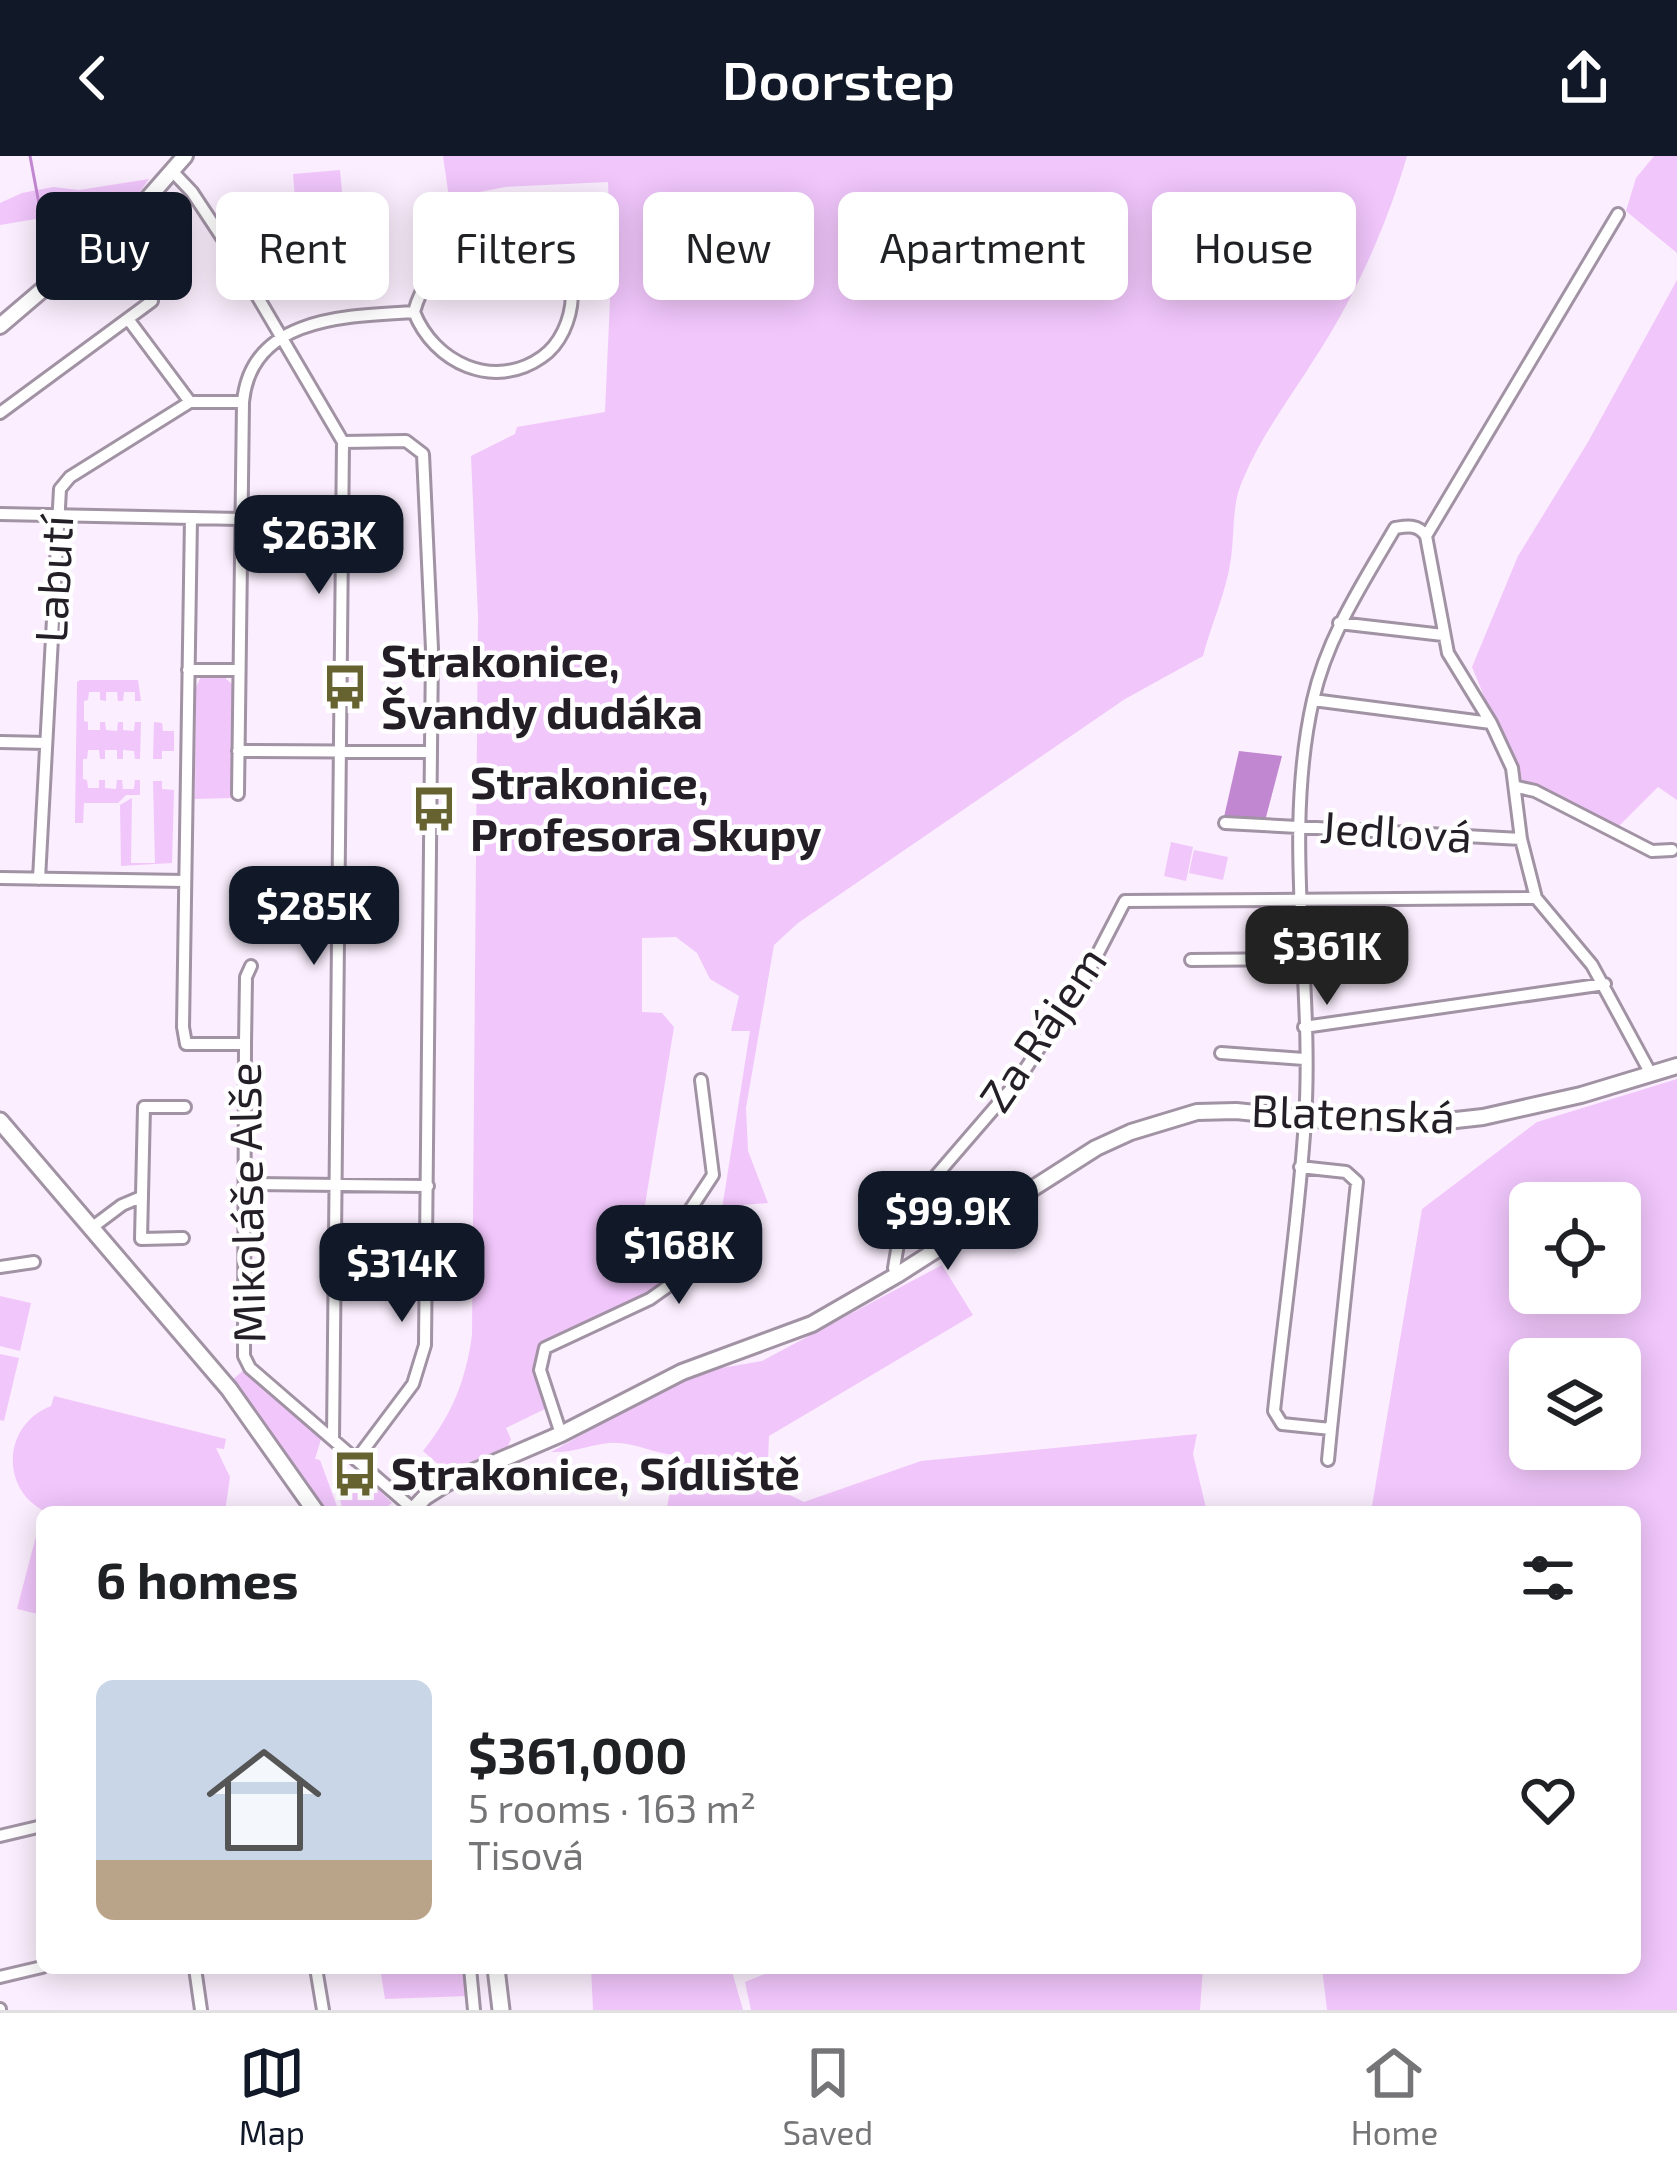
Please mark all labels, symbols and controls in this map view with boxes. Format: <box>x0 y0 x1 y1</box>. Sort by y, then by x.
icon: back <box>60 45 126 111</box>
icon: share <box>1551 45 1617 111</box>
text: Doorstep <box>722 46 955 111</box>
chip: Buy <box>36 192 192 300</box>
chip: Rent <box>216 192 389 300</box>
chip: Filters <box>413 192 619 300</box>
chip: New <box>643 192 814 300</box>
chip: Apartment <box>838 192 1128 300</box>
chip: House <box>1152 192 1356 300</box>
pin: $263K <box>235 495 403 597</box>
text: $263K <box>261 510 377 557</box>
street label: Labutí <box>22 512 82 644</box>
place label: Strakonice, Švandy dudáka <box>381 632 703 739</box>
bus stop icon: Strakonice, Švandy dudáka <box>320 662 370 712</box>
place label: Strakonice, Profesora Skupy <box>470 754 822 861</box>
bus stop icon: Strakonice, Profesora Skupy <box>409 784 459 834</box>
street label: Jedlová <box>1318 798 1474 862</box>
pin: $285K <box>230 866 398 968</box>
text: $285K <box>256 881 372 928</box>
pin: $361K <box>1243 906 1411 1008</box>
text: $361K <box>1272 921 1382 968</box>
street label: Za Rájem <box>967 935 1117 1121</box>
street label: Mikoláše Alše <box>216 1062 274 1344</box>
street label: Blatenská <box>1250 1081 1456 1143</box>
pin: $99.9K <box>850 1171 1046 1273</box>
map controls <box>1509 1182 1641 1470</box>
button: locate <box>1509 1182 1641 1314</box>
text: $99.9K <box>885 1186 1011 1233</box>
pin: $168K <box>595 1205 763 1307</box>
text: $168K <box>623 1220 735 1267</box>
pin: $314K <box>318 1223 486 1325</box>
text: $314K <box>346 1238 458 1285</box>
button: layers <box>1509 1338 1641 1470</box>
place label: Strakonice, Sídliště <box>391 1445 800 1499</box>
bus stop icon: Strakonice, Sídliště <box>330 1449 380 1499</box>
icon: filters <box>1515 1545 1581 1611</box>
text: 6 homes <box>96 1548 299 1609</box>
text: $361,000 <box>468 1723 688 1784</box>
icon: home <box>192 1728 336 1872</box>
icon: heart <box>1515 1767 1581 1833</box>
text: 5 rooms · 163 m² <box>468 1784 756 1831</box>
text: Tisová <box>468 1831 584 1878</box>
tab: Map <box>239 2040 305 2152</box>
tab: Saved <box>783 2040 873 2152</box>
tab: Home <box>1351 2040 1438 2152</box>

